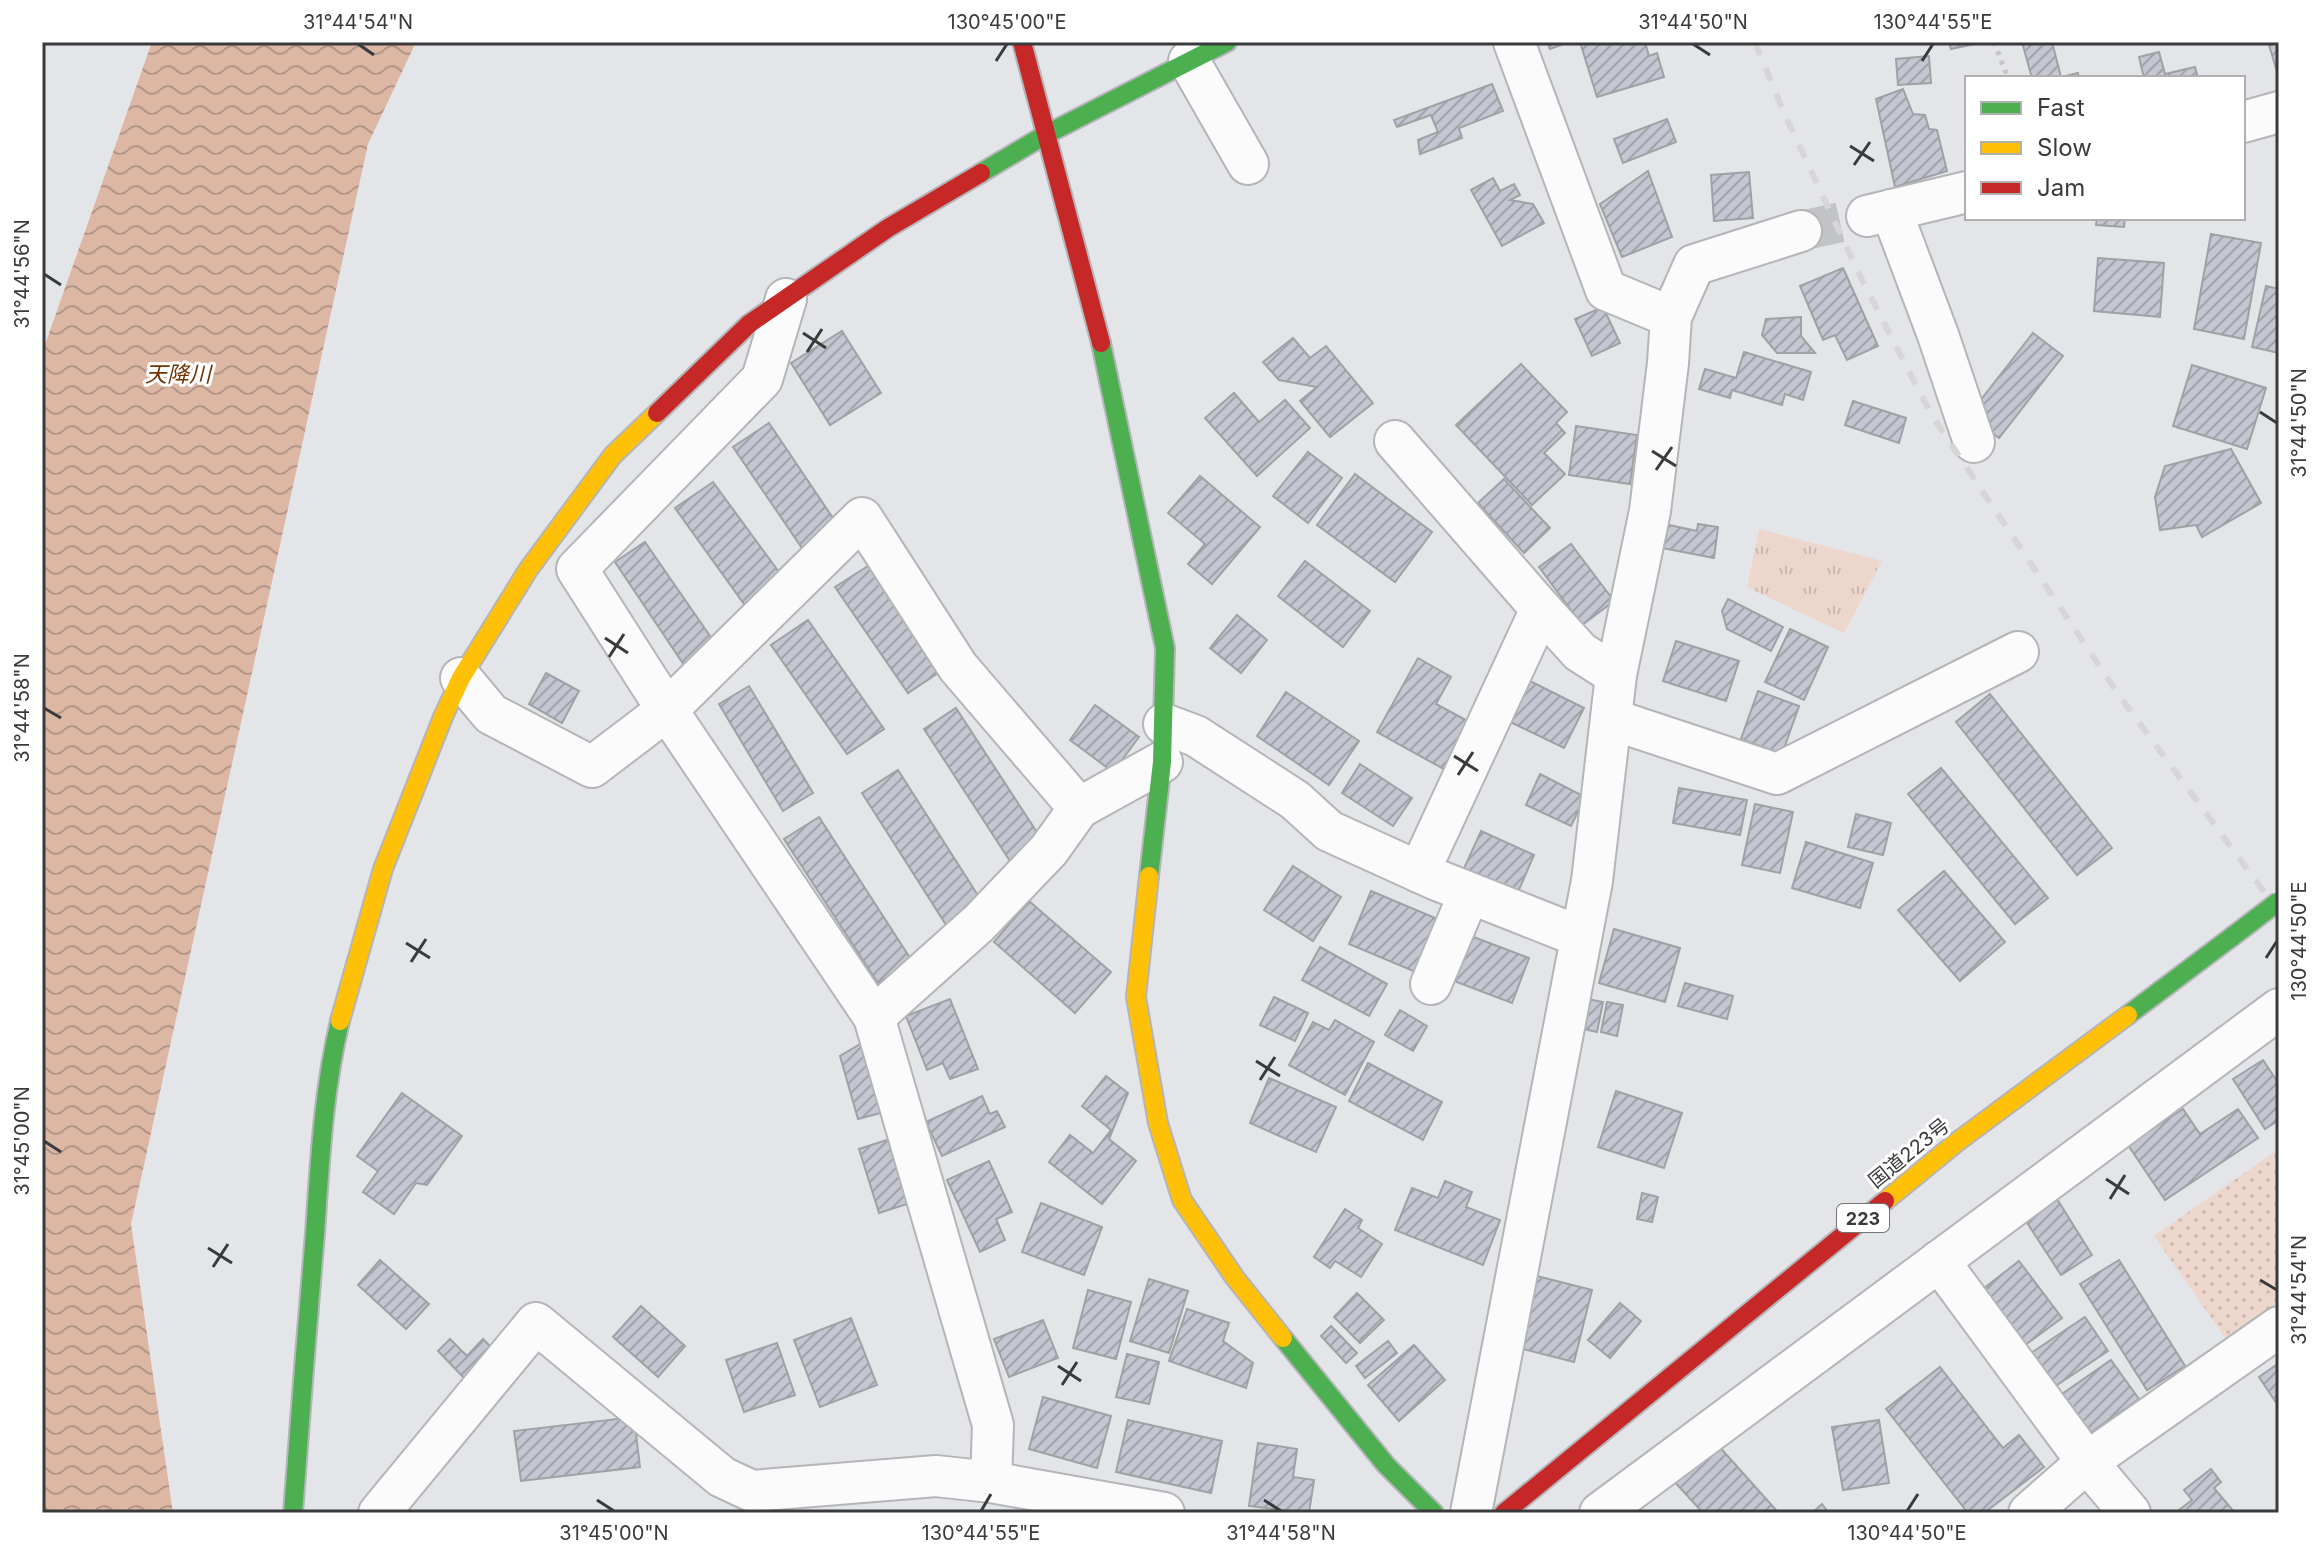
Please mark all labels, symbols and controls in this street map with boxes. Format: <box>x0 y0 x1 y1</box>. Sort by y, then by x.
text: 31°44'54"N <box>303 10 413 34</box>
text: 130°45'00"E <box>948 10 1066 34</box>
text: 31°44'50"N <box>1638 10 1748 34</box>
text: 130°44'55"E <box>1874 10 1992 34</box>
legend <box>1965 76 2245 220</box>
text: Fast <box>2037 93 2085 122</box>
text: Slow <box>2037 133 2092 162</box>
text: Jam <box>2037 173 2085 202</box>
text: 31°44'56"N <box>10 219 34 329</box>
water label: 天降川 <box>145 361 213 387</box>
text: 31°44'50"N <box>2287 368 2311 478</box>
text: 31°44'58"N <box>10 653 34 763</box>
text: 130°44'50"E <box>2287 881 2311 1001</box>
text: 31°45'00"N <box>10 1086 34 1196</box>
street label: 国道223号 <box>1864 1113 1954 1193</box>
road number: 223 <box>1837 1204 1889 1232</box>
text: 31°44'54"N <box>2287 1235 2311 1345</box>
text: 31°45'00"N <box>559 1521 669 1545</box>
text: 130°44'55"E <box>922 1521 1040 1545</box>
text: 31°44'58"N <box>1226 1521 1336 1545</box>
text: 130°44'50"E <box>1847 1521 1967 1545</box>

